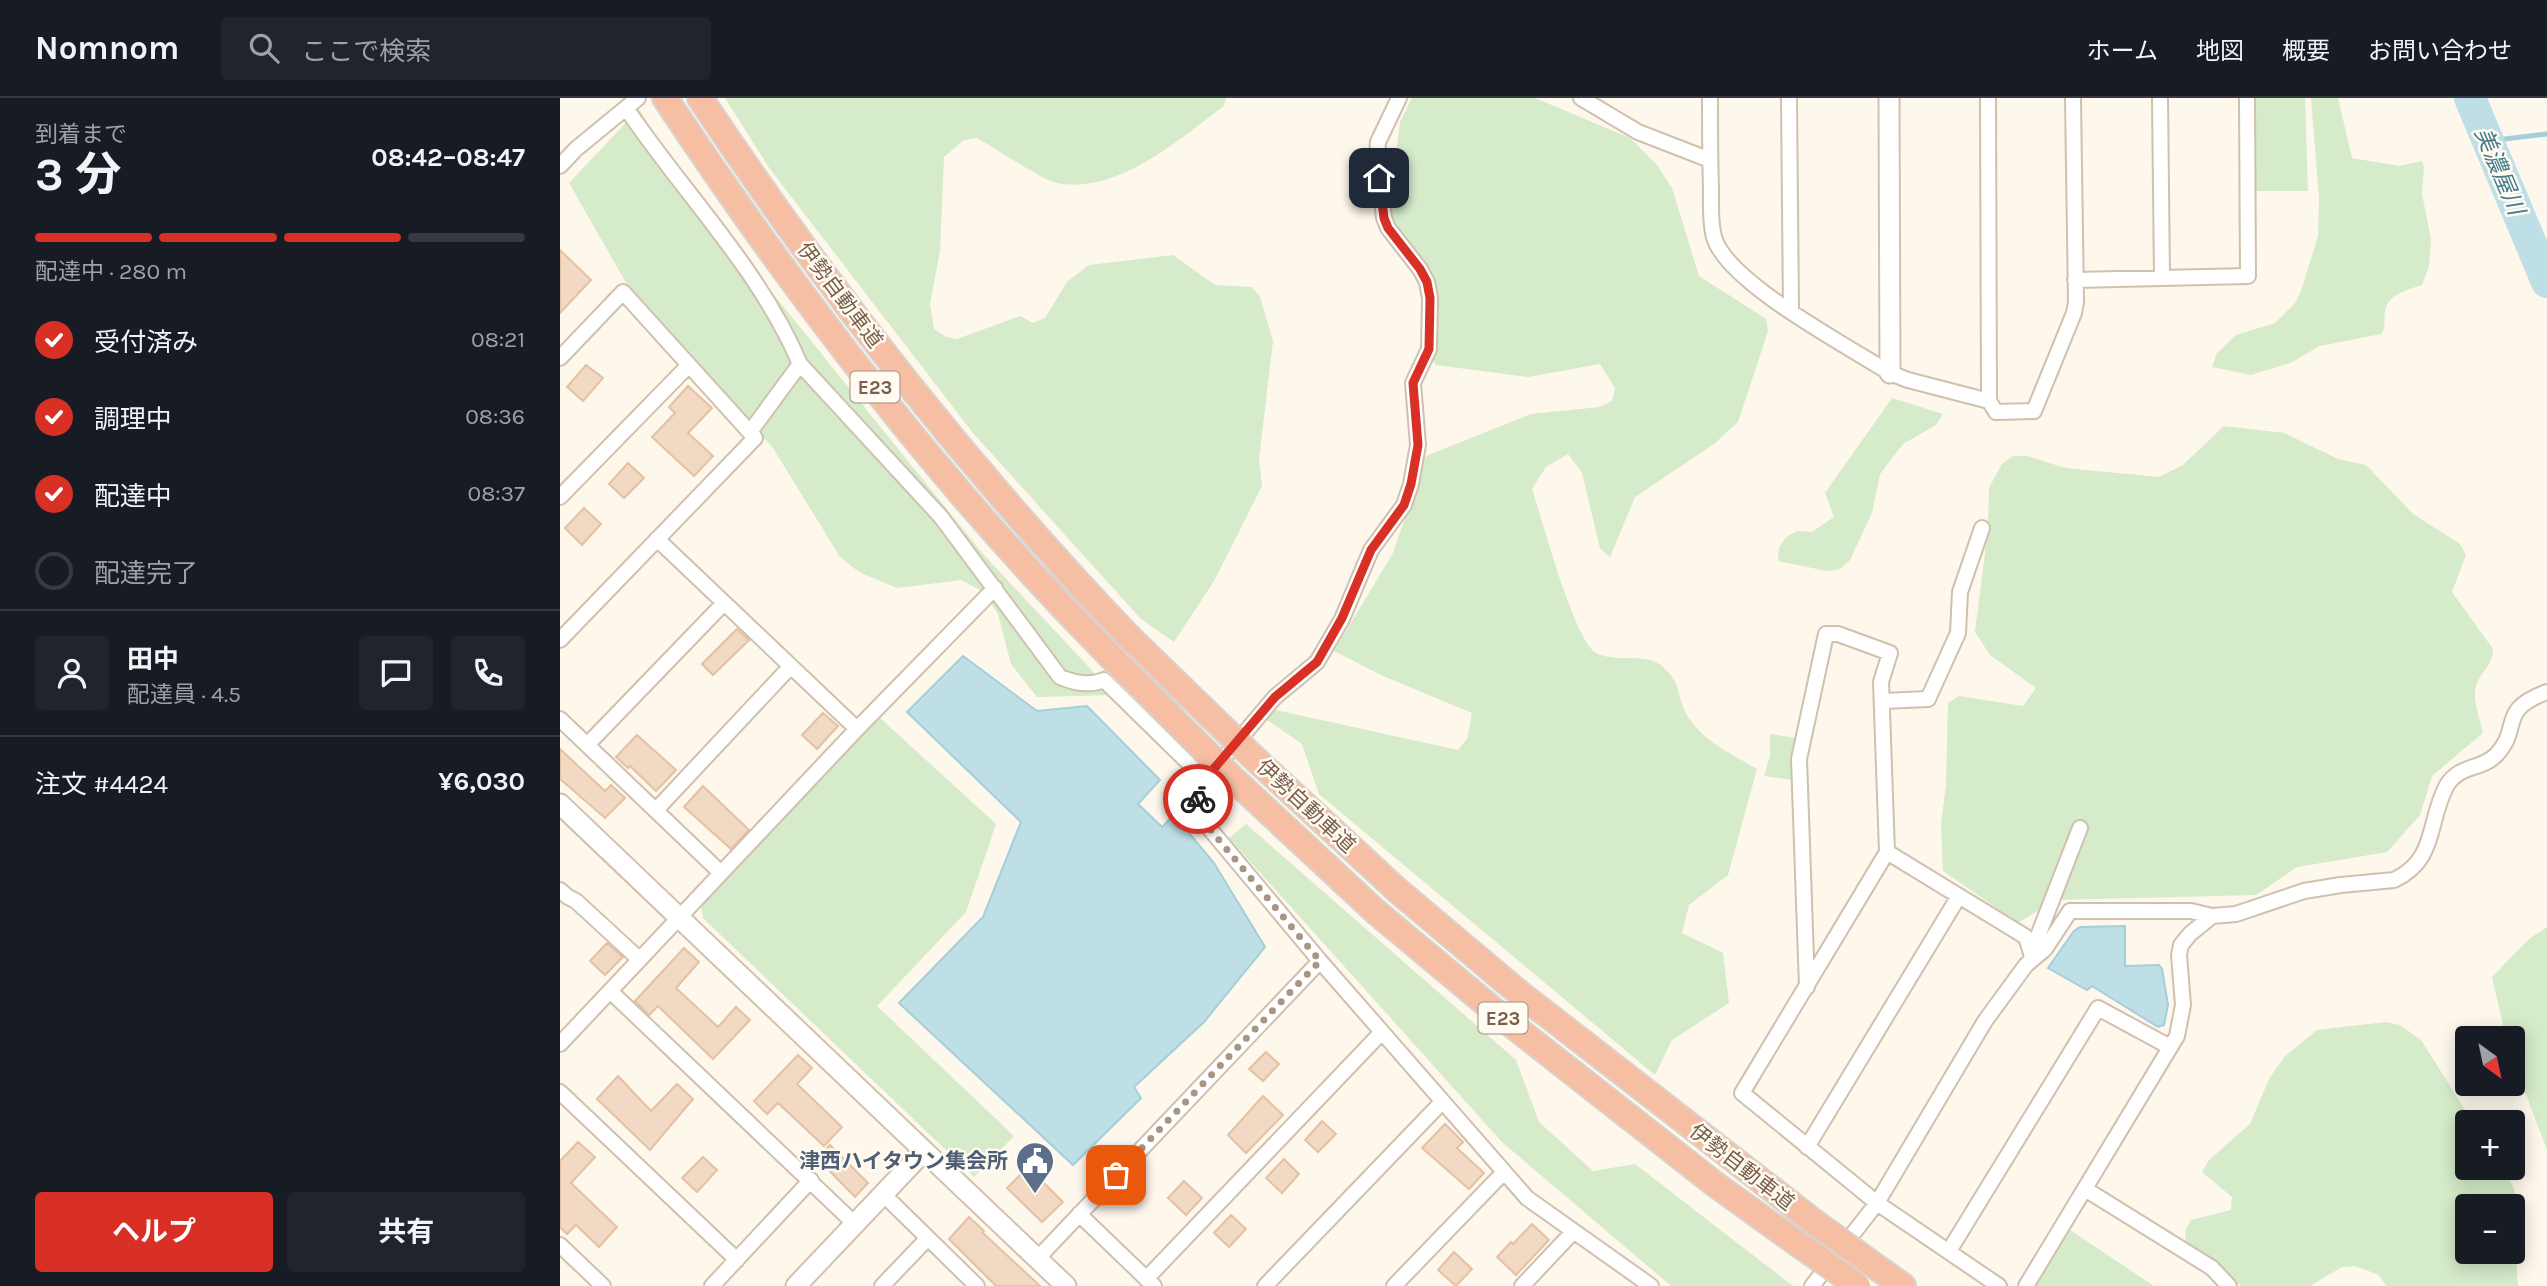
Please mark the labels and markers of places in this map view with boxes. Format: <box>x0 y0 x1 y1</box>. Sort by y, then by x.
pin <box>1349 148 1409 208</box>
public building icon: 津西ハイタウン集会所 <box>1014 1140 1056 1195</box>
pin <box>1086 1145 1146 1205</box>
place label: 津西ハイタウン集会所 <box>799 1149 1008 1173</box>

